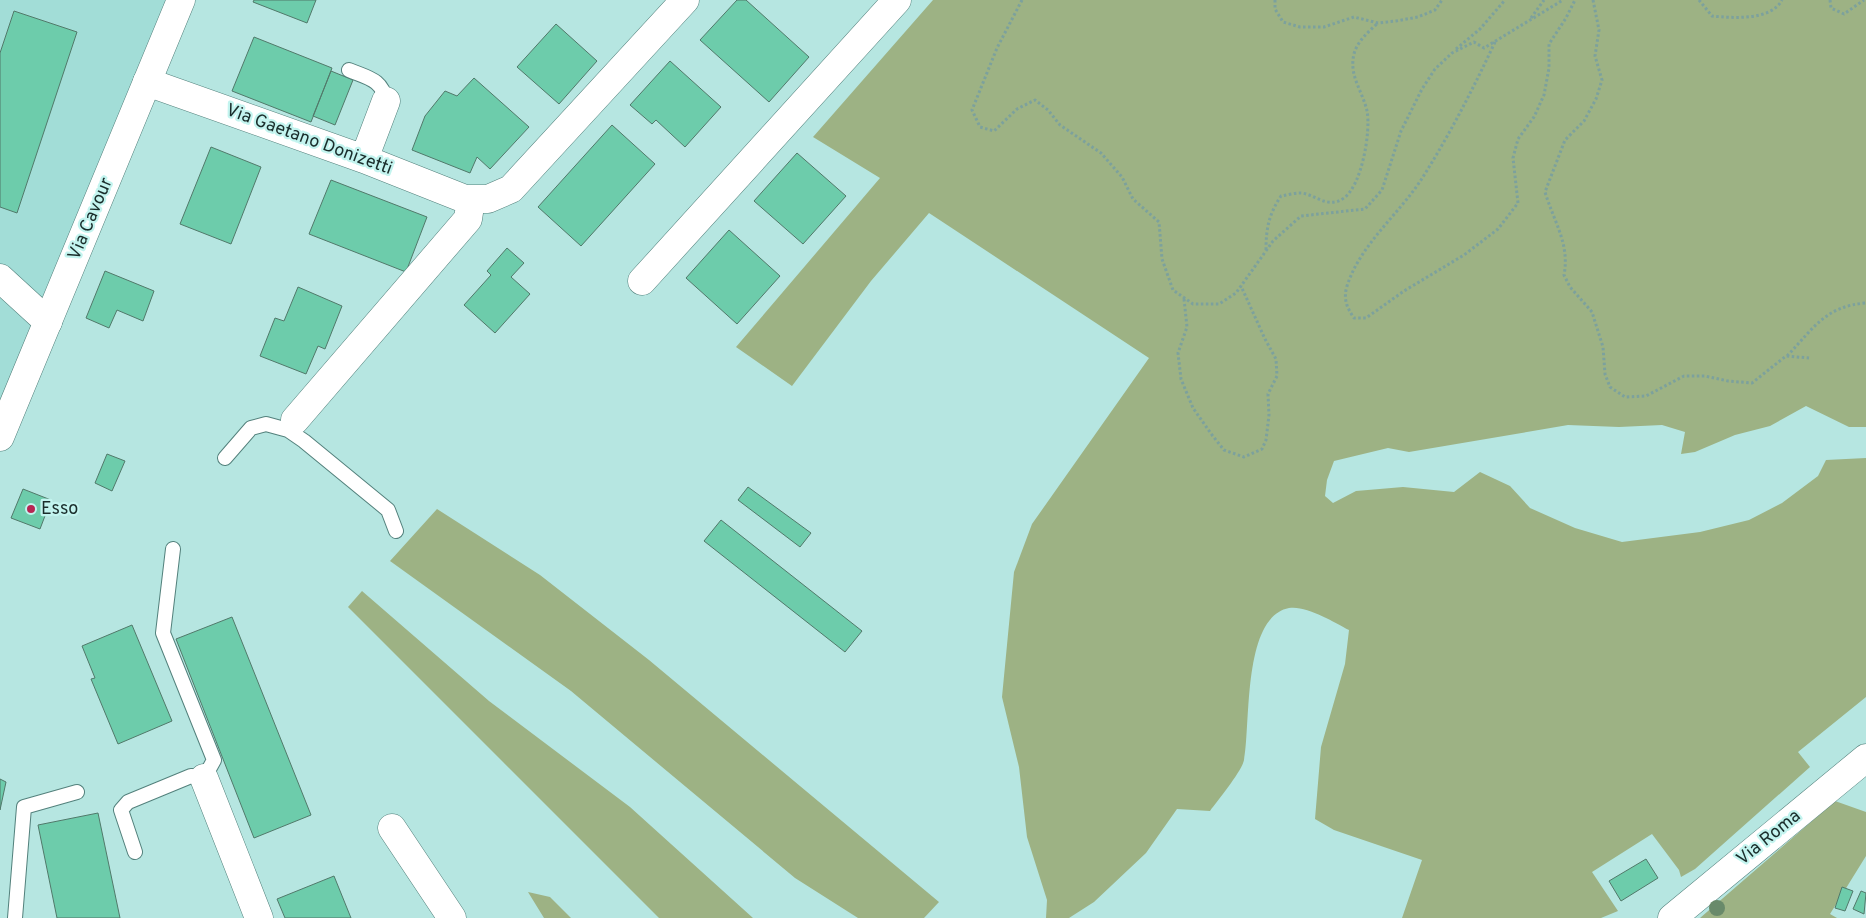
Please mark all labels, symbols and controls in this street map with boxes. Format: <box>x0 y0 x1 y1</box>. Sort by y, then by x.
street label: Via Gaetano Donizetti <box>223 99 395 181</box>
street label: Via Cavour <box>63 174 119 264</box>
place label: Esso <box>41 498 78 521</box>
marker: Esso <box>25 503 37 515</box>
street label: Via Roma <box>1732 805 1806 871</box>

